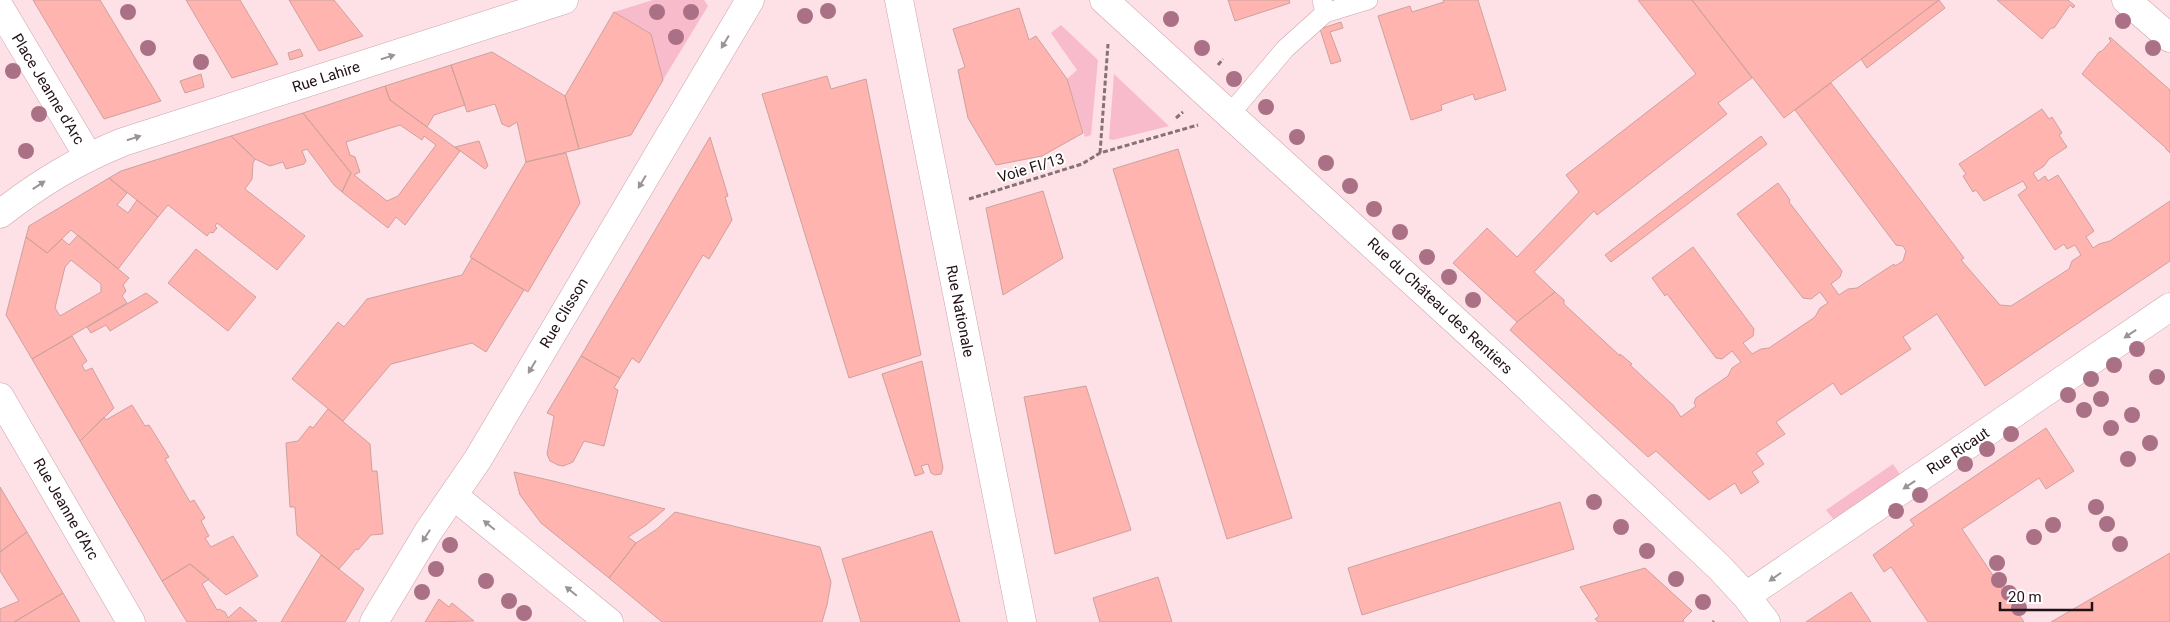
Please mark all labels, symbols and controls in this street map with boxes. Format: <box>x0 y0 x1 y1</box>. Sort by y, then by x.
street label: Place Jeanne d'Arc <box>8 30 88 148</box>
one-way arrow <box>720 35 729 48</box>
one-way arrow <box>381 52 396 60</box>
street label: Rue Lahire <box>290 58 362 96</box>
one-way arrow <box>126 134 141 142</box>
street label: Voie FI/13 <box>996 149 1066 187</box>
one-way arrow <box>637 175 646 188</box>
one-way arrow <box>32 180 46 189</box>
street label: Rue du Château des Rentiers <box>1364 234 1516 378</box>
street label: Rue Nationale <box>942 264 978 359</box>
street label: Rue Clisson <box>536 275 592 351</box>
one-way arrow <box>2123 329 2136 339</box>
one-way arrow <box>528 360 537 373</box>
street label: Rue Ricaut <box>1923 424 1993 478</box>
street label: Rue Jeanne d'Arc <box>30 455 103 563</box>
one-way arrow <box>1902 480 1916 490</box>
one-way arrow <box>483 519 496 530</box>
one-way arrow <box>421 530 430 543</box>
one-way arrow <box>1768 572 1781 582</box>
scale bar <box>2000 580 2092 612</box>
one-way arrow <box>565 586 578 597</box>
text: 20 m <box>2008 588 2042 606</box>

